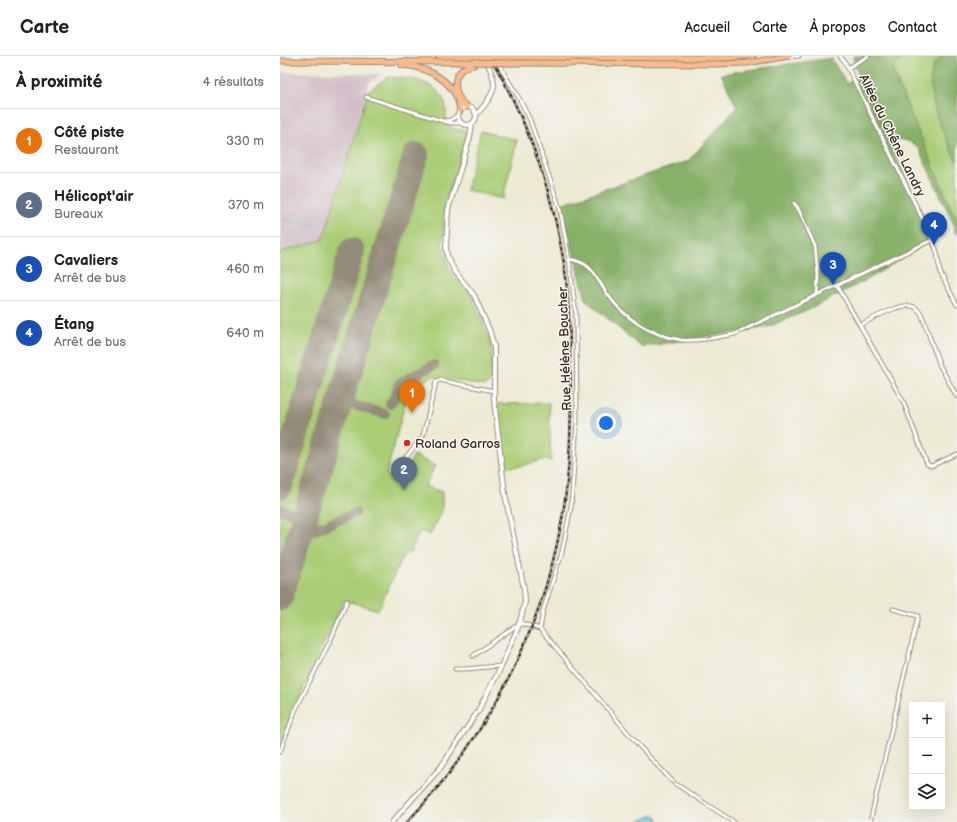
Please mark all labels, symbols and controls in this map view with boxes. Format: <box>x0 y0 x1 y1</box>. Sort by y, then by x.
text: Carte <box>20 16 69 39</box>
text: Accueil <box>684 19 730 36</box>
text: Carte <box>752 19 787 36</box>
text: À propos <box>809 19 866 36</box>
text: Contact <box>888 19 937 36</box>
text: À proximité <box>16 72 102 92</box>
street label: Allée du Chêne Landry <box>856 72 929 199</box>
text: 4 résultats <box>202 74 264 90</box>
text: Côté piste <box>54 123 124 142</box>
text: 1 <box>26 133 32 149</box>
text: 330 m <box>226 133 264 149</box>
text: Restaurant <box>54 142 119 158</box>
text: Hélicopt'air <box>54 187 133 206</box>
text: 2 <box>25 197 33 213</box>
text: 370 m <box>228 197 264 213</box>
text: Bureaux <box>54 206 103 222</box>
pin: 4 <box>921 212 947 245</box>
text: Cavaliers <box>54 251 118 270</box>
pin: 3 <box>820 252 846 285</box>
text: 3 <box>25 261 33 277</box>
text: 460 m <box>226 261 264 277</box>
text: Arrêt de bus <box>54 270 126 286</box>
street label: Rue Hélène Boucher <box>555 286 575 411</box>
text: Étang <box>54 315 94 334</box>
text: 4 <box>25 325 33 341</box>
text: 640 m <box>226 325 264 341</box>
text: Arrêt de bus <box>54 334 126 350</box>
pin: 1 <box>399 380 425 413</box>
your location <box>596 413 616 433</box>
place label: Roland Garros <box>415 436 501 452</box>
marker: Roland Garros <box>402 438 412 448</box>
pin: 2 <box>391 457 417 490</box>
map controls <box>909 702 945 810</box>
button: + <box>909 702 945 738</box>
button: − <box>909 738 945 774</box>
button: layers <box>909 774 945 810</box>

